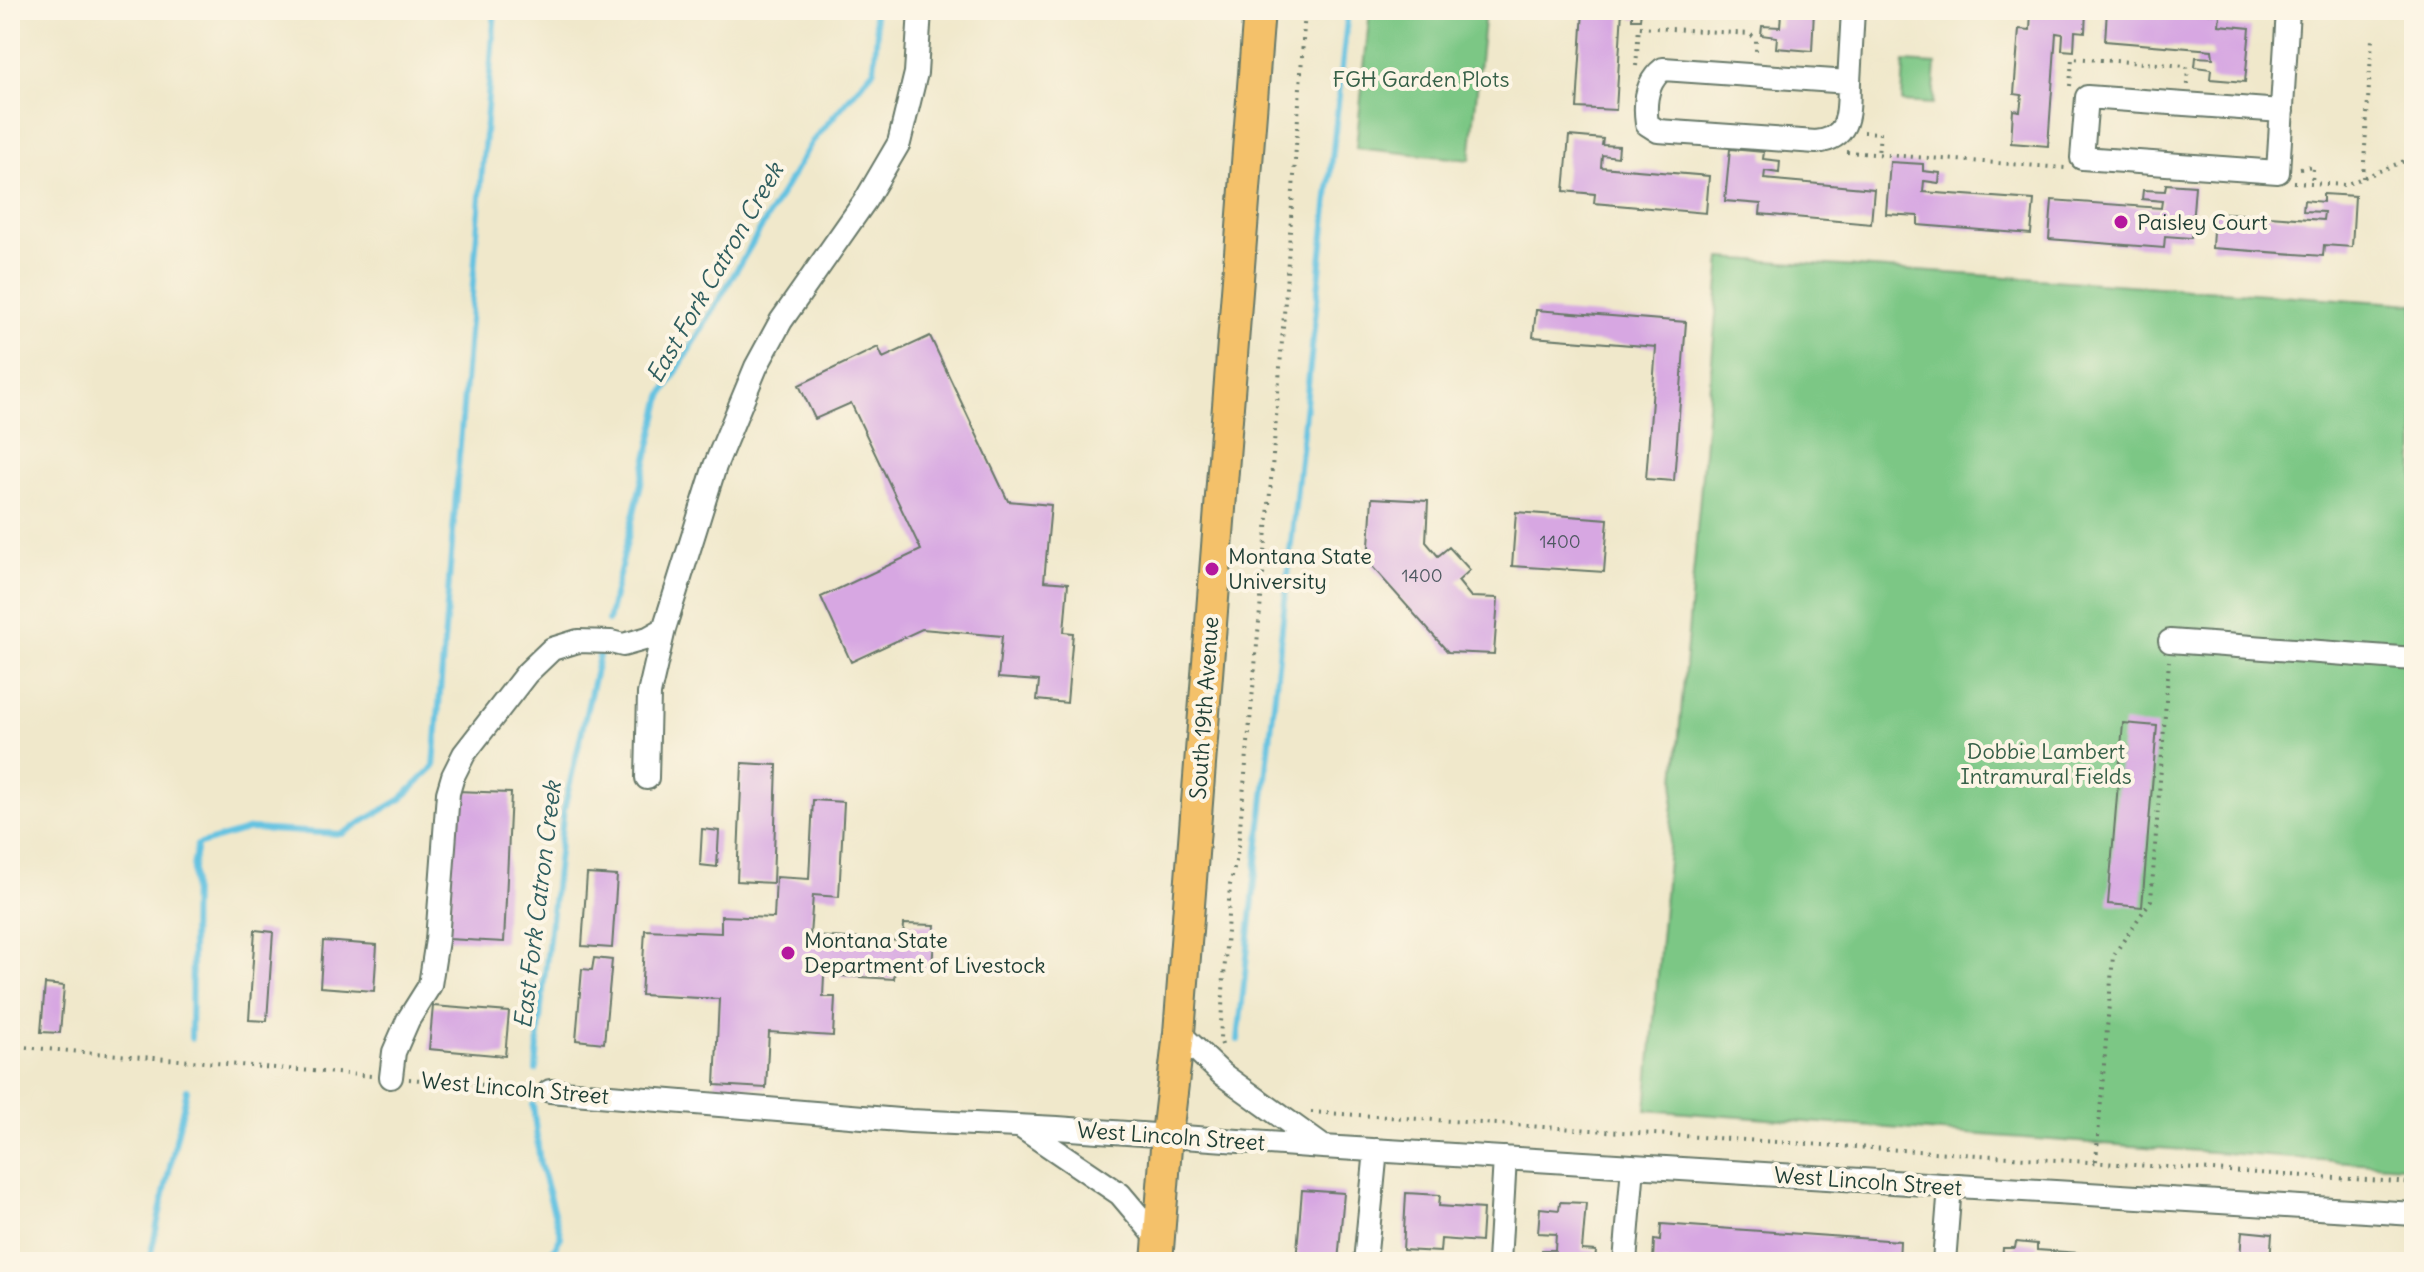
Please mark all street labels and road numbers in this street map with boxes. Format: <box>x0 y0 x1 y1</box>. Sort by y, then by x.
street label: South 19th Avenue <box>1184 616 1224 800</box>
street label: West Lincoln Street <box>420 1066 610 1110</box>
street label: West Lincoln Street <box>1076 1115 1266 1157</box>
street label: West Lincoln Street <box>1773 1160 1963 1202</box>

